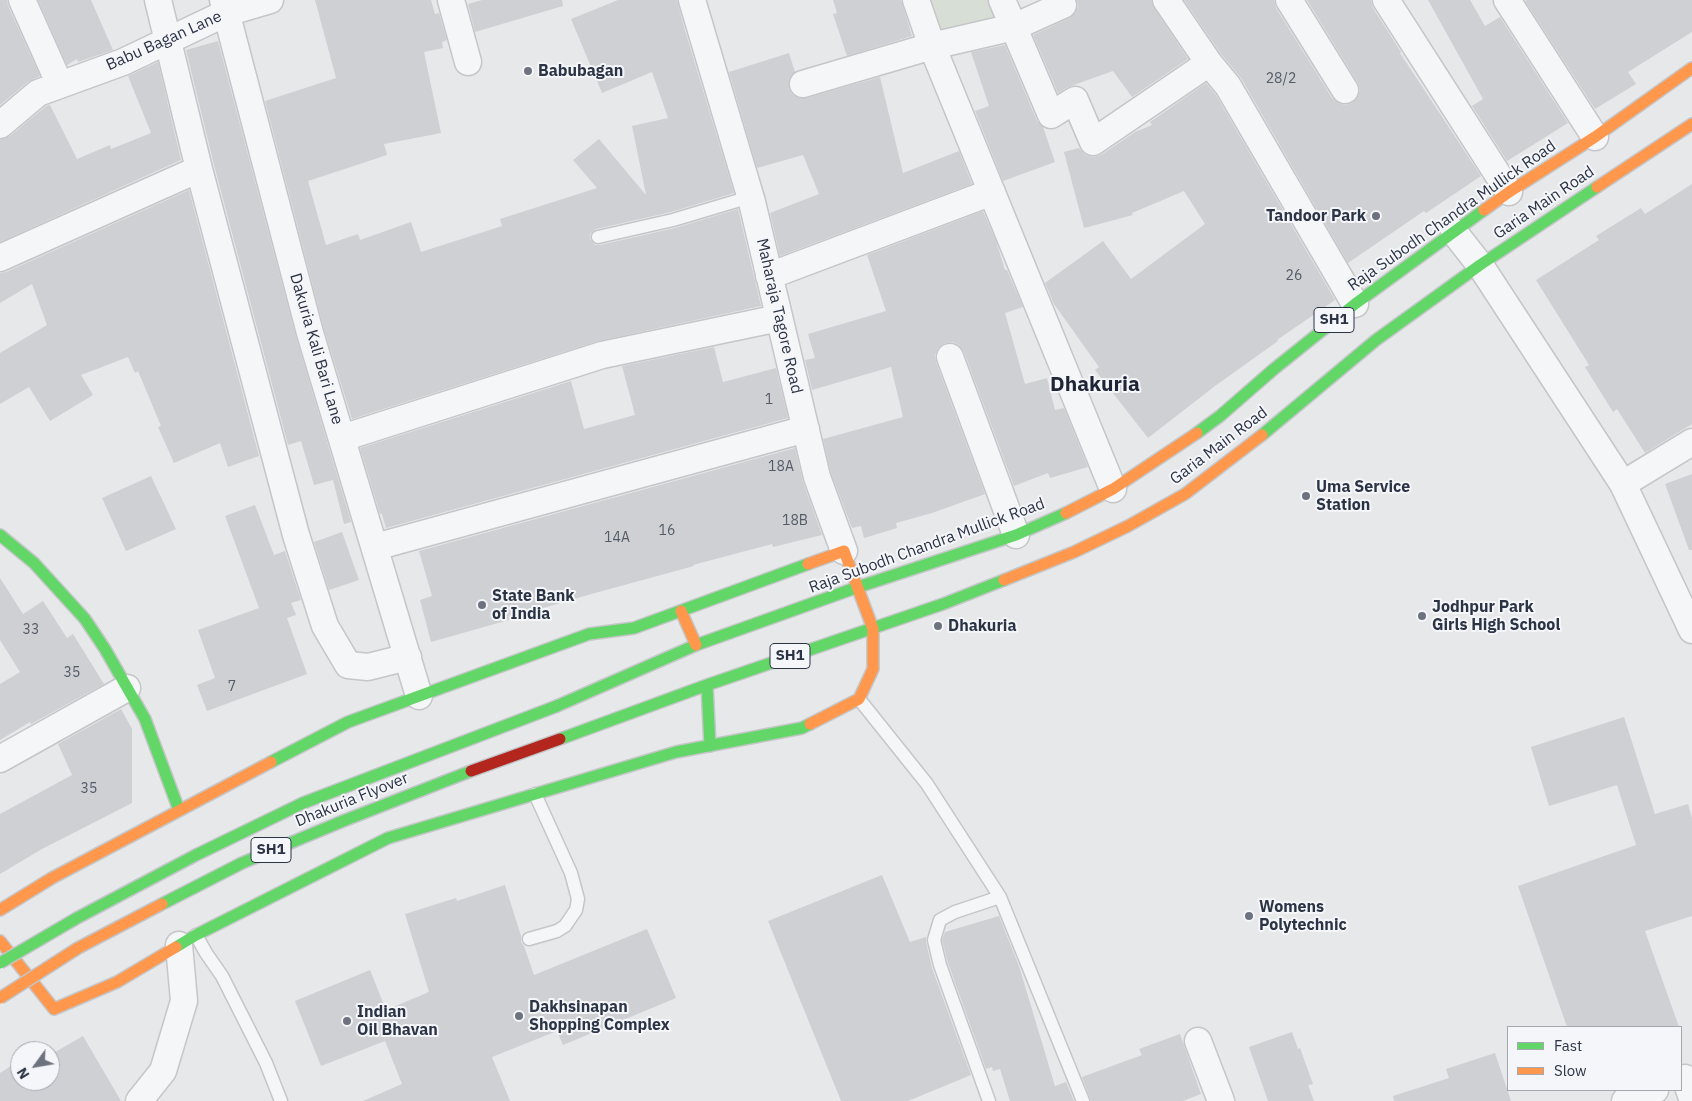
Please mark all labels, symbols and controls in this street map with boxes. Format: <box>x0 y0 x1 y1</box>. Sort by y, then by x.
street label: Babu Bagan Lane <box>103 7 225 75</box>
place label: Babubagan <box>538 61 623 81</box>
marker: Babubagan <box>522 65 534 77</box>
house number: 28/2 <box>1266 71 1296 87</box>
street label: Raja Subodh Chandra Mullick Road <box>1344 137 1560 295</box>
street label: Garia Main Road <box>1490 162 1598 244</box>
place label: Tandoor Park <box>1266 206 1366 226</box>
marker: Tandoor Park <box>1370 210 1382 222</box>
street label: Maharaja Tagore Road <box>752 236 806 396</box>
house number: 26 <box>1286 268 1302 284</box>
street label: Dakuria Kali Bari Lane <box>285 271 347 427</box>
road number: SH1 <box>1314 308 1354 332</box>
district label: Dhakuria <box>1050 372 1140 398</box>
house number: 1 <box>765 392 773 408</box>
street label: Garia Main Road <box>1166 403 1272 489</box>
house number: 18A <box>768 459 794 475</box>
place label: Uma Service Station <box>1316 477 1410 515</box>
marker: Uma Service Station <box>1300 490 1312 502</box>
street label: Raja Subodh Chandra Mullick Road <box>806 494 1048 598</box>
house number: 18B <box>782 513 808 529</box>
house number: 16 <box>659 523 675 539</box>
house number: 14A <box>604 530 630 546</box>
place label: State Bank of India <box>492 586 574 624</box>
place label: Jodhpur Park Girls High School <box>1432 597 1560 635</box>
marker: State Bank of India <box>476 599 488 611</box>
marker: Jodhpur Park Girls High School <box>1416 610 1428 622</box>
place label: Dhakuria <box>948 616 1017 636</box>
marker: Dhakuria <box>932 620 944 632</box>
house number: 33 <box>23 622 39 638</box>
road number: SH1 <box>770 644 810 668</box>
house number: 35 <box>64 665 80 681</box>
house number: 7 <box>228 679 236 695</box>
street label: Dhakuria Flyover <box>293 769 411 831</box>
house number: 35 <box>81 781 97 797</box>
road number: SH1 <box>251 838 291 862</box>
place label: Womens Polytechnic <box>1259 897 1347 935</box>
marker: Womens Polytechnic <box>1243 910 1255 922</box>
place label: Dakhsinapan Shopping Complex <box>529 997 670 1035</box>
place label: Indian Oil Bhavan <box>357 1002 438 1040</box>
marker: Dakhsinapan Shopping Complex <box>513 1010 525 1022</box>
marker: Indian Oil Bhavan <box>341 1015 353 1027</box>
legend <box>1507 1026 1682 1091</box>
text: Fast <box>1554 1036 1582 1055</box>
north arrow <box>10 1041 60 1091</box>
text: Slow <box>1554 1061 1587 1080</box>
text: N <box>13 1064 33 1082</box>

